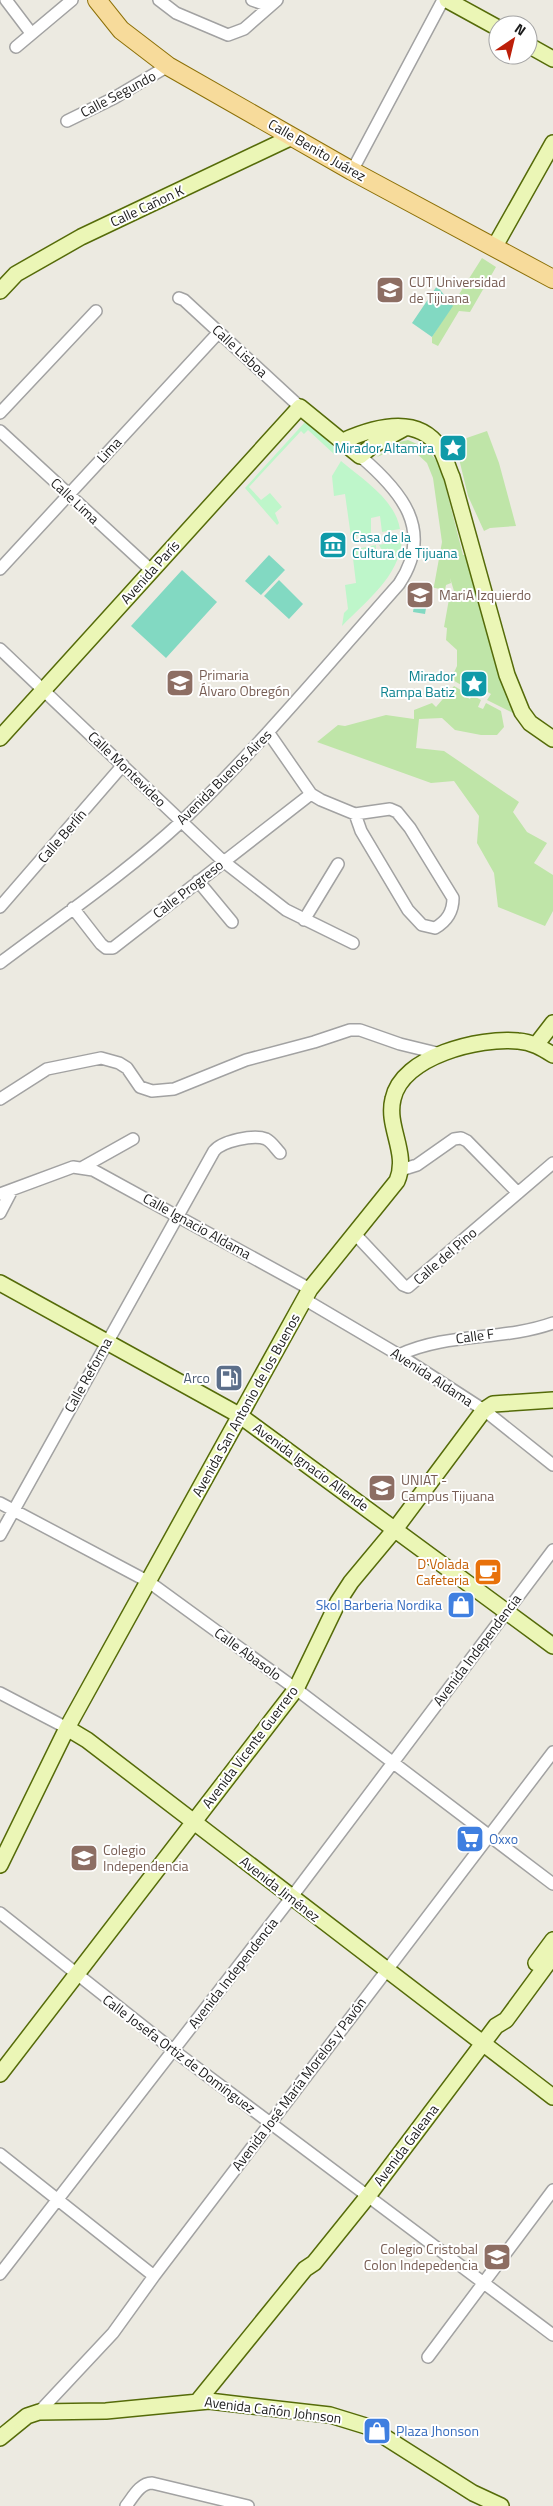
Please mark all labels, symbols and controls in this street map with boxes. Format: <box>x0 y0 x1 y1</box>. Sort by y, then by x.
north arrow <box>488 15 538 65</box>
text: N <box>511 18 531 40</box>
street label: Calle Segundo <box>76 65 159 122</box>
street label: Calle Benito Juárez <box>265 113 370 186</box>
street label: Calle Cañon K <box>106 179 187 232</box>
place label: CUT Universidad de Tijuana <box>409 271 506 308</box>
school or university icon: CUT Universidad de Tijuana <box>375 275 405 305</box>
street label: Calle Lisboa <box>208 319 273 382</box>
street label: Lima <box>91 432 126 467</box>
place icon: Mirador Altamira <box>438 433 468 463</box>
place label: Mirador Altamira <box>334 437 434 458</box>
street label: Calle Lima <box>46 473 104 529</box>
place label: Casa de la Cultura de Tijuana <box>352 526 457 563</box>
museum icon: Casa de la Cultura de Tijuana <box>318 530 348 560</box>
street label: Avenida París <box>115 535 184 608</box>
school or university icon: MariA Izquierdo <box>405 580 435 610</box>
place label: MariA Izquierdo <box>439 584 531 605</box>
place label: Primaria Álvaro Obregón <box>199 664 290 701</box>
place label: Mirador Rampa Batiz <box>380 665 455 702</box>
school or university icon: Primaria Álvaro Obregón <box>165 668 195 698</box>
place icon: Mirador Rampa Batiz <box>459 669 489 699</box>
street label: Avenida Buenos Aires <box>171 724 276 829</box>
street label: Calle Montevideo <box>84 726 171 811</box>
street label: Calle Berlín <box>32 804 91 867</box>
street label: Calle Progreso <box>148 854 227 923</box>
street label: Calle Ignacio Aldama <box>139 1187 255 1264</box>
street label: Calle del Pino <box>408 1222 481 1289</box>
street label: Avenida San Antonio de los Buenos <box>186 1309 305 1500</box>
street label: Calle F <box>454 1322 496 1349</box>
street label: Calle Reforma <box>58 1334 117 1416</box>
street label: Avenida Aldama <box>387 1342 478 1411</box>
fuel station icon: Arco <box>214 1363 244 1393</box>
place label: Arco <box>184 1367 210 1388</box>
street label: Avenida Ignacio Allende <box>249 1417 373 1516</box>
place label: UNIAT - Campus Tijuana <box>401 1469 494 1506</box>
school or university icon: UNIAT - Campus Tijuana <box>367 1473 397 1503</box>
place label: D'Volada Cafeteria <box>416 1553 469 1590</box>
cafe icon: D'Volada Cafeteria <box>473 1557 503 1587</box>
street label: Avenida Independencia <box>427 1589 526 1710</box>
shop icon: Skol Barberia Nordika <box>446 1590 476 1620</box>
place label: Skol Barberia Nordika <box>316 1594 442 1615</box>
street label: Calle Abasolo <box>210 1622 286 1685</box>
street label: Avenida Vicente Guerrero <box>197 1681 303 1812</box>
supermarket icon: Oxxo <box>455 1824 485 1854</box>
place label: Oxxo <box>489 1828 518 1849</box>
place label: Colegio Independencia <box>103 1839 189 1876</box>
school or university icon: Colegio Independencia <box>69 1843 99 1873</box>
street label: Avenida Jiménez <box>236 1851 325 1927</box>
street label: Avenida Independencia <box>183 1913 283 2033</box>
street label: Calle Josefa Ortiz de Domínguez <box>98 1989 260 2118</box>
street label: Avenida José María Morelos y Pavón <box>226 1993 371 2175</box>
street label: Avenida Galeana <box>368 2100 443 2190</box>
place label: Colegio Cristobal Colon Indepedencia <box>364 2238 478 2275</box>
school or university icon: Colegio Cristobal Colon Indepedencia <box>482 2242 512 2272</box>
street label: Avenida Cañón Johnson <box>203 2391 343 2428</box>
shop icon: Plaza Jhonson <box>362 2416 392 2446</box>
place label: Plaza Jhonson <box>396 2420 479 2441</box>

